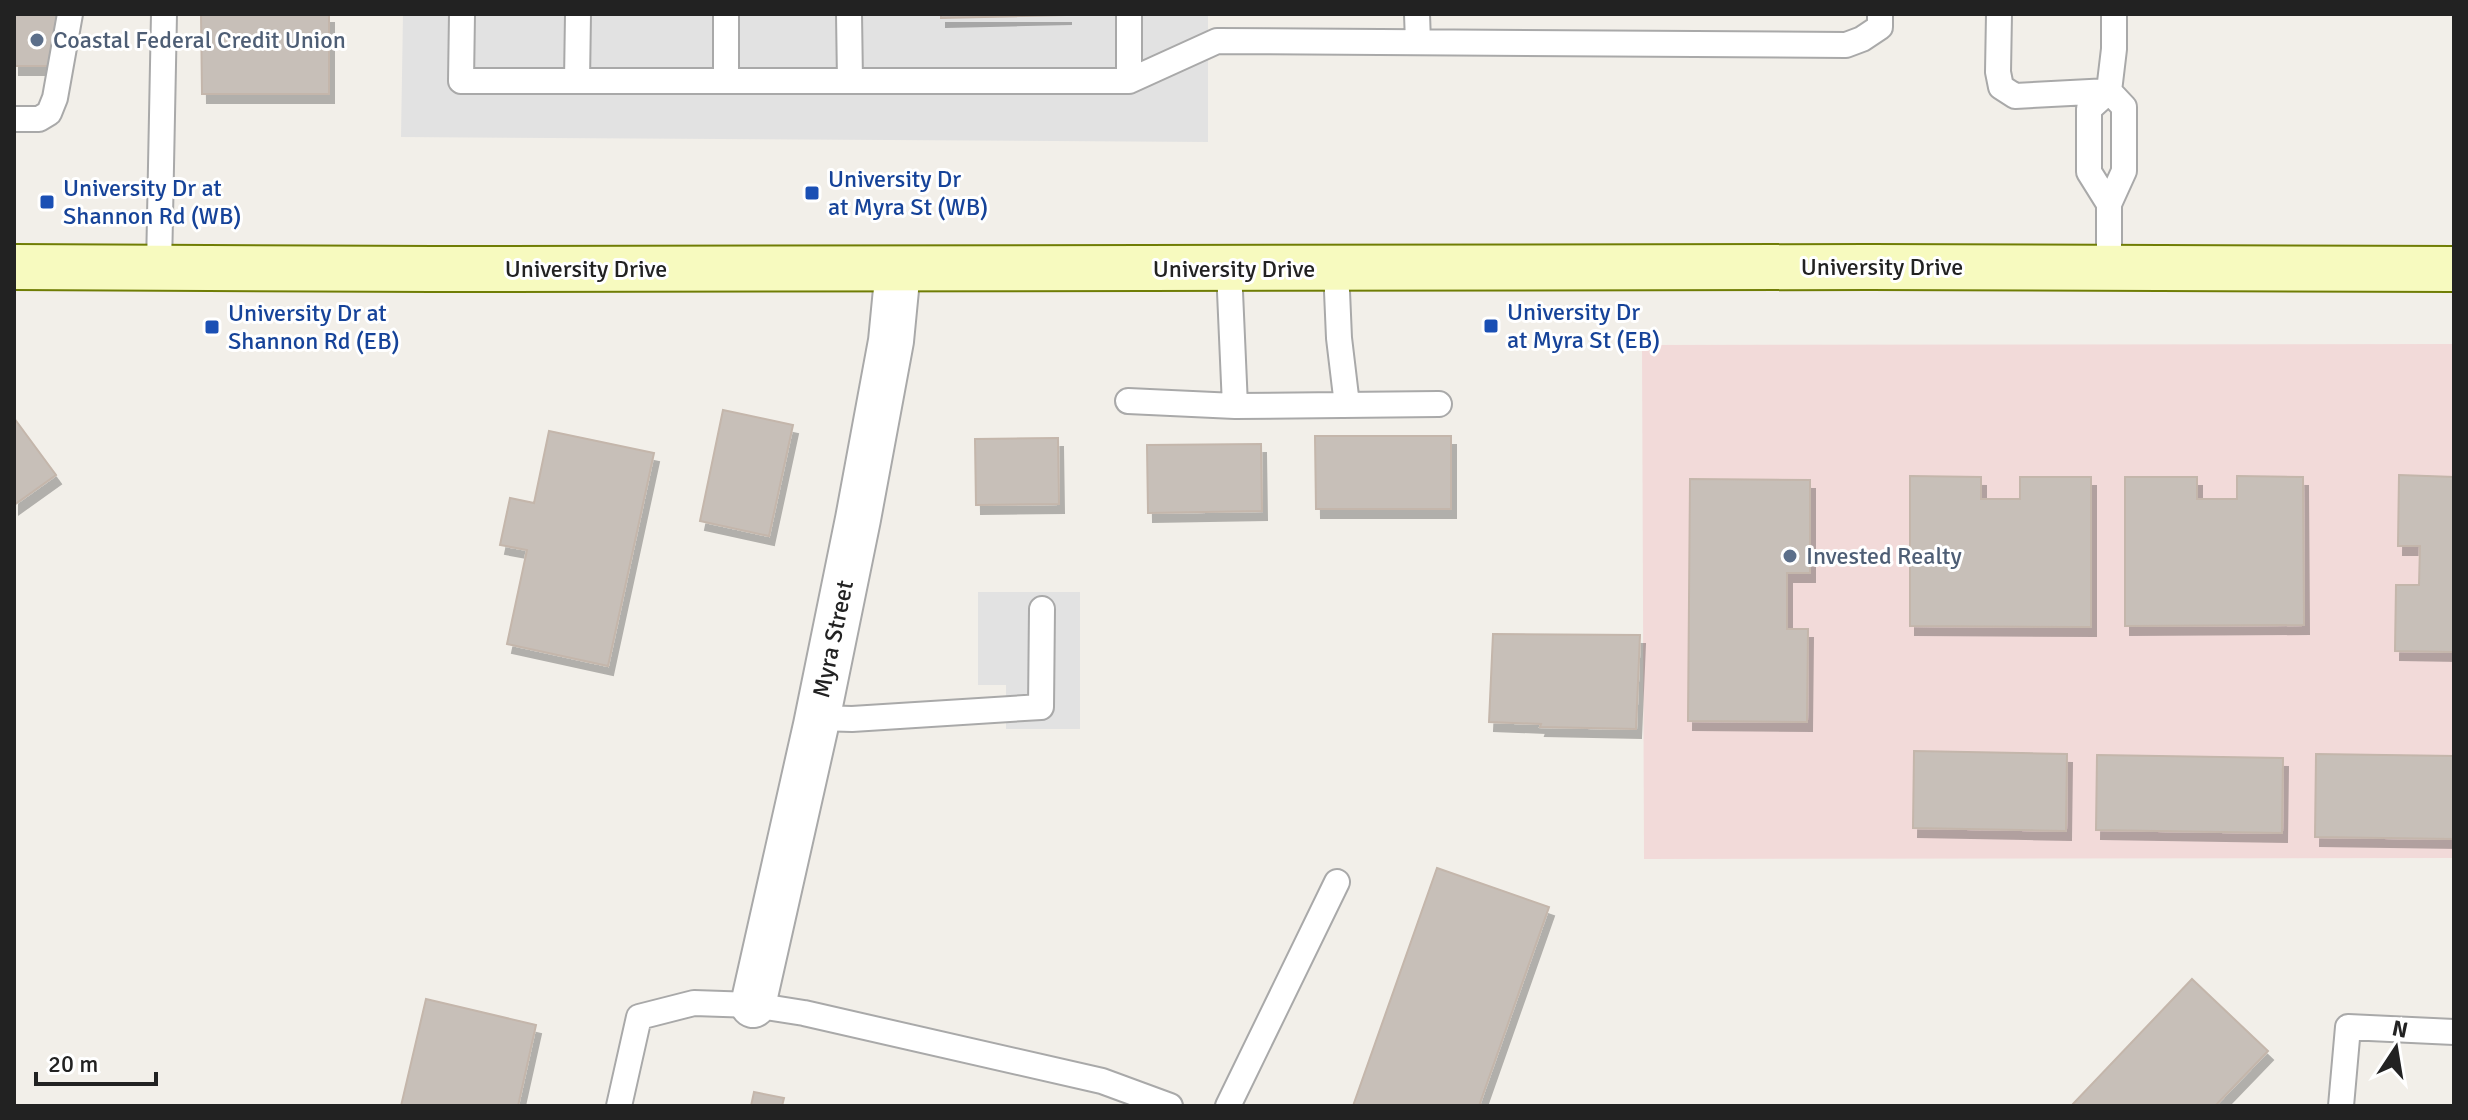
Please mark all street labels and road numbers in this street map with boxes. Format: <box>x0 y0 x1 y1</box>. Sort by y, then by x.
street label: University Drive <box>1801 252 1963 282</box>
street label: University Drive <box>505 254 667 284</box>
street label: University Drive <box>1153 254 1315 284</box>
street label: Myra Street <box>806 578 860 700</box>

